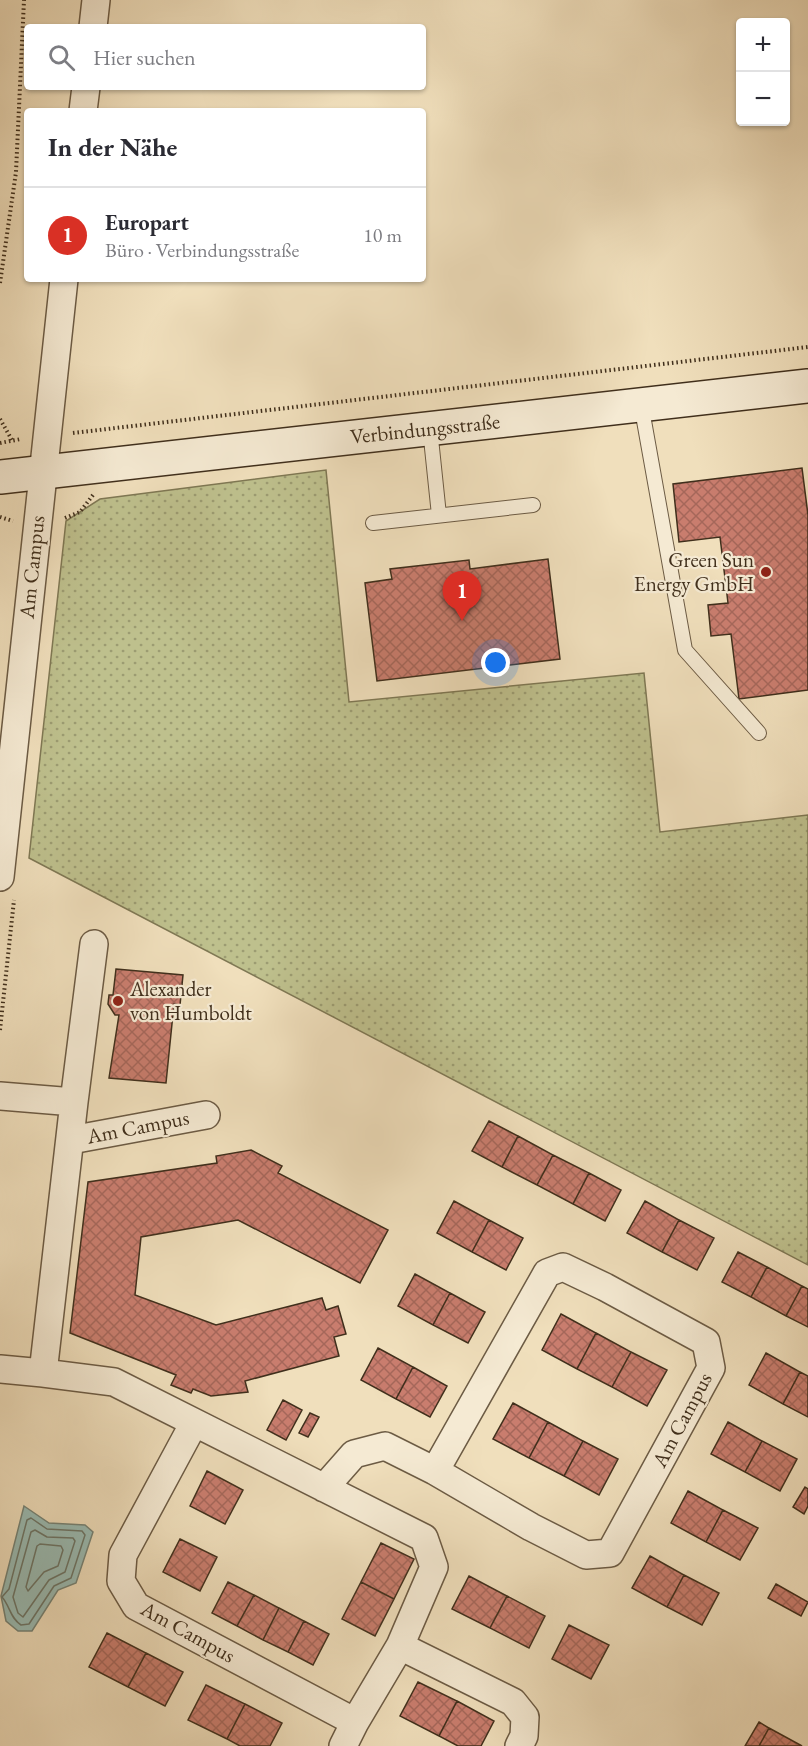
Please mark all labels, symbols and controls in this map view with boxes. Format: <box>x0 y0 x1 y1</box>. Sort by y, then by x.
map controls <box>736 18 790 126</box>
button: + <box>736 18 790 72</box>
search box <box>24 24 426 90</box>
icon: search <box>45 41 78 74</box>
text: Hier suchen <box>93 43 196 72</box>
button: − <box>736 72 790 126</box>
text: In der Nähe <box>48 130 177 164</box>
text: Europart <box>105 208 189 237</box>
text: 1 <box>62 222 73 248</box>
text: 10 m <box>363 222 402 248</box>
text: Büro · Verbindungsstraße <box>105 237 299 263</box>
street label: Verbindungsstraße <box>349 407 501 450</box>
street label: Am Campus <box>13 514 50 621</box>
place label: Green Sun Energy GmbH <box>634 546 754 597</box>
marker: Green Sun Energy GmbH <box>759 565 773 579</box>
pin: 1 <box>442 572 482 621</box>
your location <box>481 648 510 677</box>
place label: Alexander von Humboldt <box>129 975 252 1026</box>
marker: Alexander von Humboldt <box>111 994 125 1008</box>
street label: Am Campus <box>84 1103 191 1150</box>
street label: Am Campus <box>645 1368 718 1473</box>
street label: Am Campus <box>136 1594 240 1669</box>

